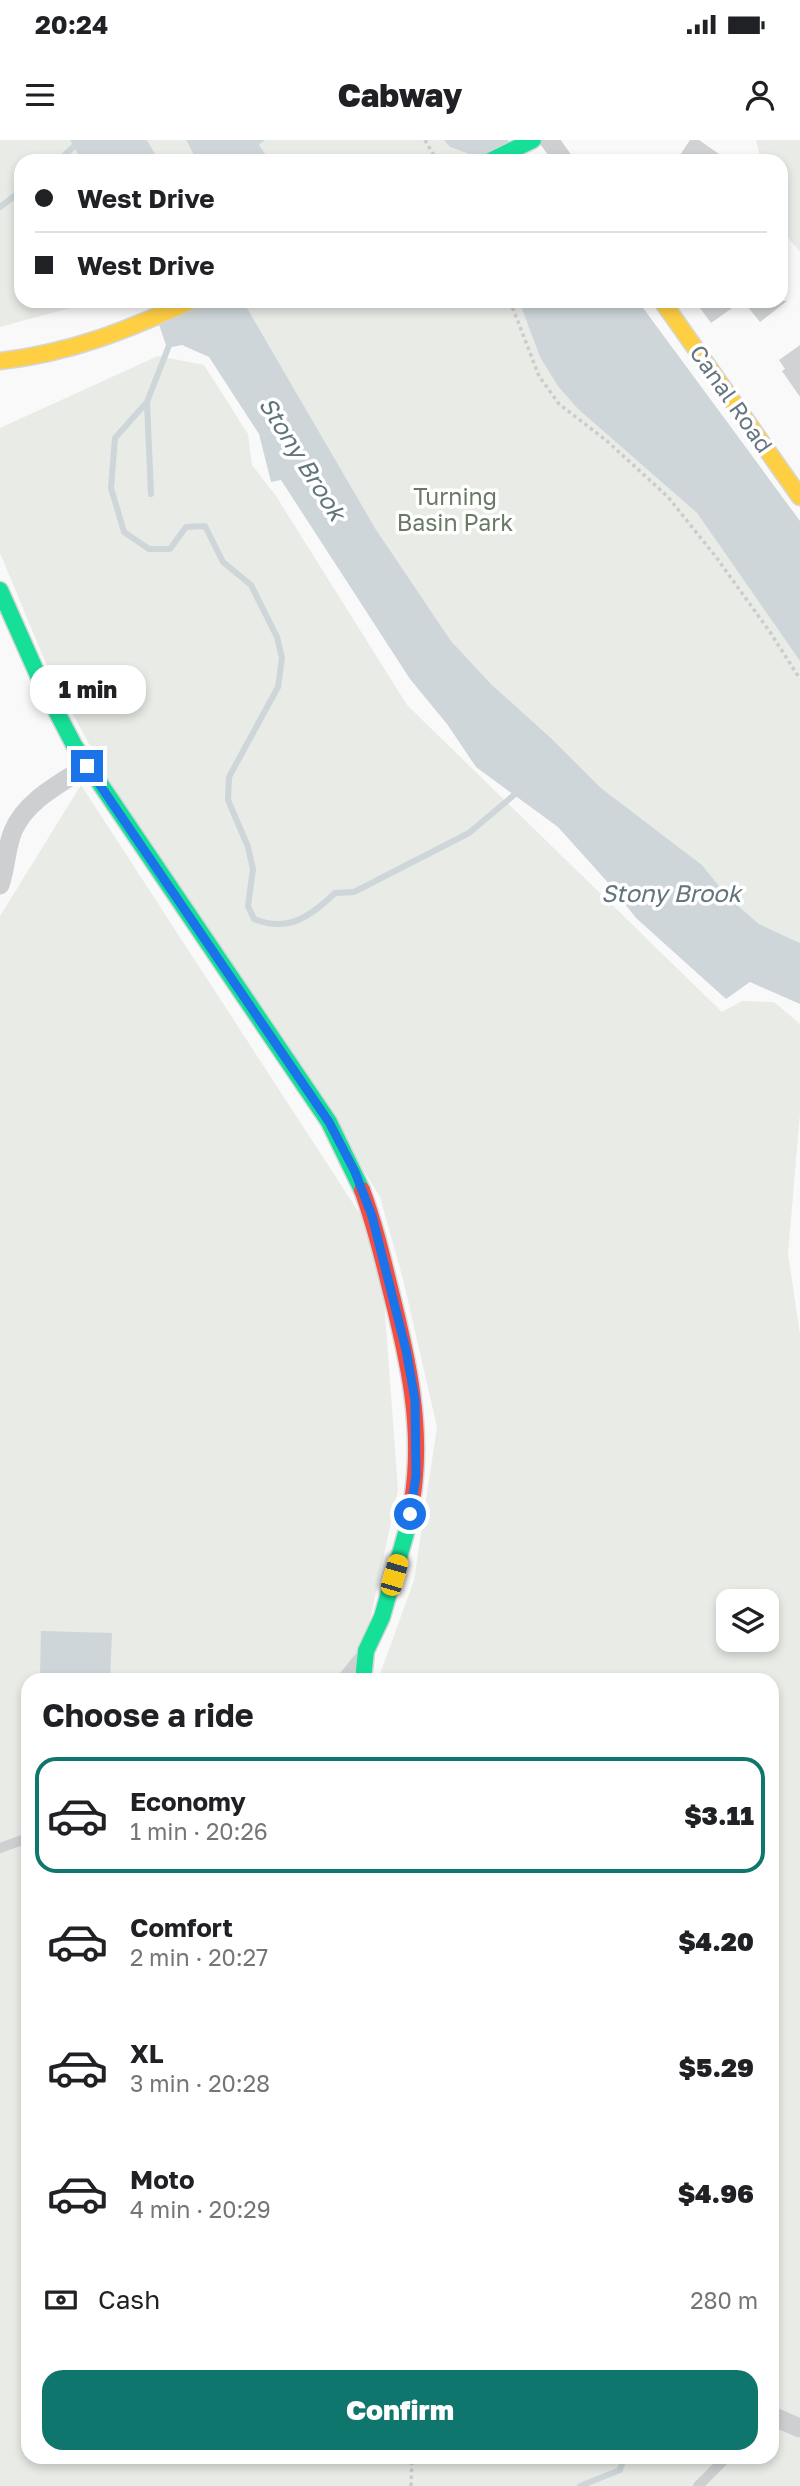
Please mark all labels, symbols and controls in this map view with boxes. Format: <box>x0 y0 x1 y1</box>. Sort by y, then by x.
text: 20:24 <box>35 9 108 40</box>
icon: menu <box>21 76 59 114</box>
text: Cabway <box>338 76 462 114</box>
icon: person <box>741 76 779 114</box>
text: West Drive <box>77 183 215 214</box>
text: West Drive <box>77 250 215 281</box>
street label: Canal Road <box>684 339 779 458</box>
water label: Stony Brook <box>253 391 354 528</box>
park label: Turning Basin Park <box>397 482 513 536</box>
callout: 1 min <box>29 664 145 714</box>
text: 1 min <box>59 675 117 703</box>
route end <box>71 750 103 782</box>
water label: Stony Brook <box>601 878 744 908</box>
route start <box>394 1498 426 1530</box>
car <box>379 1552 410 1598</box>
map controls <box>716 1589 779 1652</box>
button: layers <box>716 1589 779 1652</box>
text: Choose a ride <box>42 1696 254 1734</box>
icon: car <box>46 1784 109 1847</box>
text: Economy <box>130 1786 246 1817</box>
text: $3.11 <box>684 1800 754 1831</box>
text: 1 min · 20:26 <box>130 1817 268 1845</box>
icon: car <box>46 1910 109 1973</box>
text: Comfort <box>130 1912 233 1943</box>
text: $4.20 <box>678 1926 754 1957</box>
text: 2 min · 20:27 <box>130 1943 268 1971</box>
icon: car <box>46 2036 109 2099</box>
text: XL <box>130 2038 164 2069</box>
text: $5.29 <box>679 2052 754 2083</box>
text: 3 min · 20:28 <box>130 2069 270 2097</box>
icon: car <box>46 2162 109 2225</box>
text: Moto <box>130 2164 195 2195</box>
text: $4.96 <box>678 2178 754 2209</box>
text: 4 min · 20:29 <box>130 2195 271 2223</box>
icon: cash <box>42 2281 80 2319</box>
text: Cash <box>98 2284 160 2315</box>
text: 280 m <box>690 2286 758 2314</box>
button: Confirm <box>42 2370 758 2450</box>

